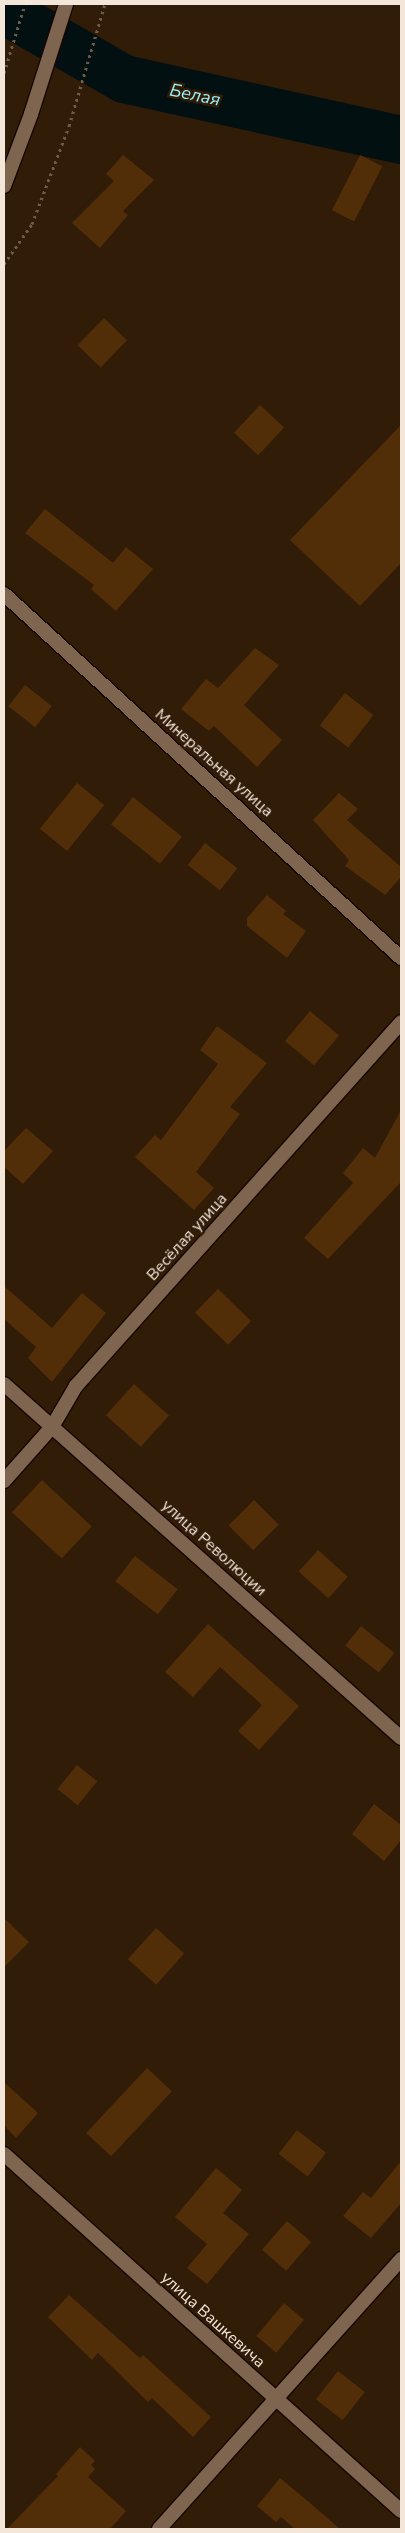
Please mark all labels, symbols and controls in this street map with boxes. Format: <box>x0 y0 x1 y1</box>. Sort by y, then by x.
water label: Белая <box>168 79 222 111</box>
street label: Минеральная улица <box>151 705 277 821</box>
street label: Весёлая улица <box>143 1189 231 1285</box>
street label: улица Революции <box>158 1496 270 1600</box>
street label: улица Вашкевича <box>157 2268 269 2372</box>

